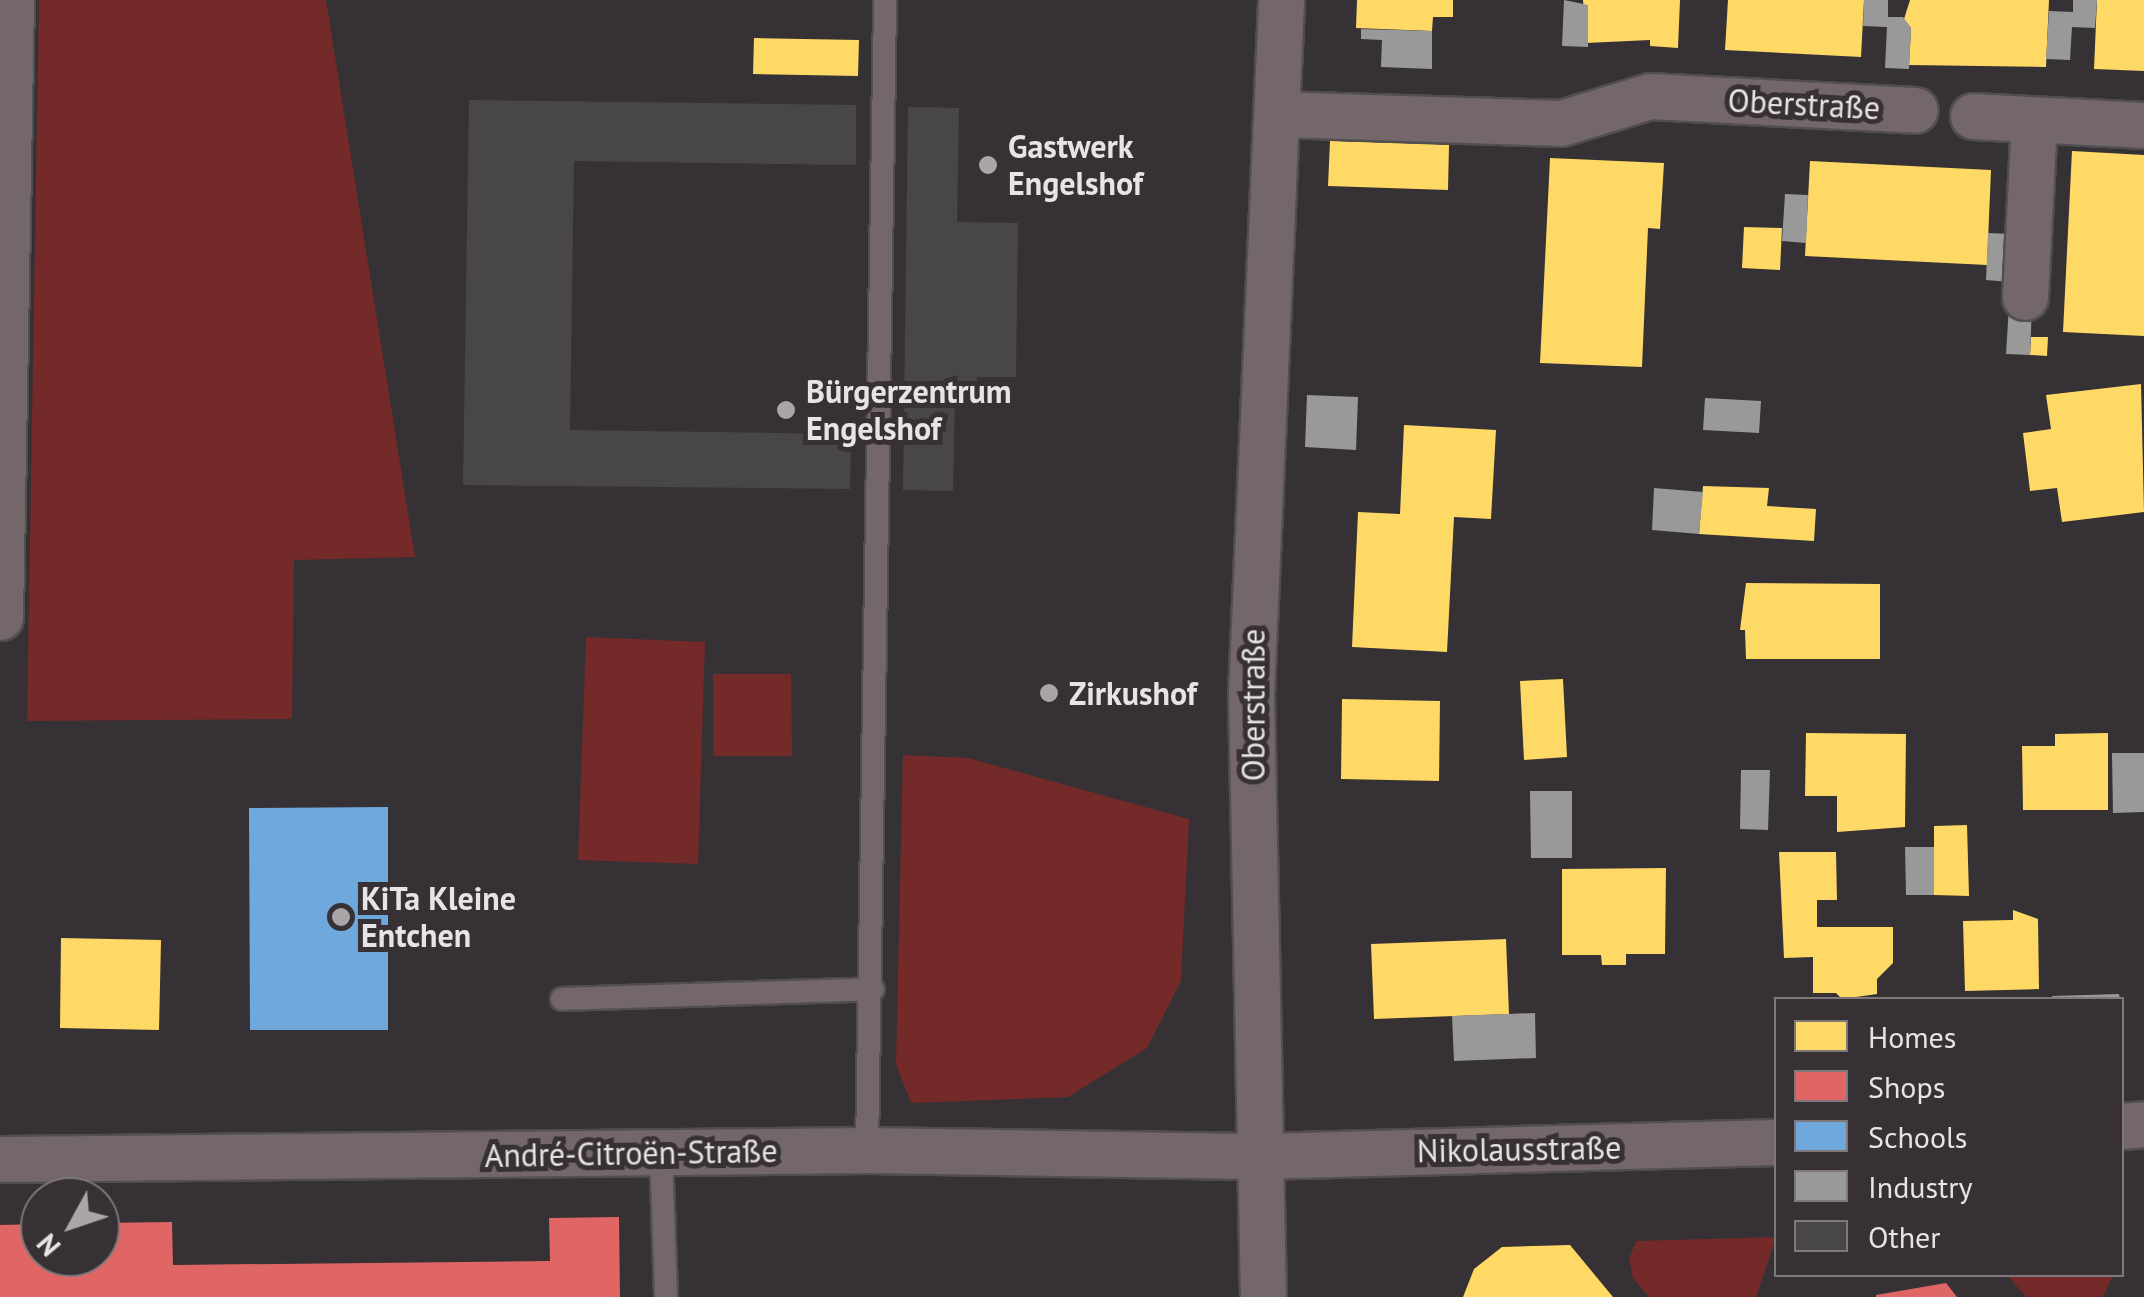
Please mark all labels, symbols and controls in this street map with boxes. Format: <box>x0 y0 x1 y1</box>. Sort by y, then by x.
street label: Oberstraße <box>1727 81 1881 127</box>
place label: Gastwerk Engelshof <box>1008 128 1143 203</box>
marker: Gastwerk Engelshof <box>977 154 999 176</box>
place label: Bürgerzentrum Engelshof <box>806 373 1011 448</box>
marker: Bürgerzentrum Engelshof <box>775 399 797 421</box>
street label: Oberstraße <box>1234 629 1272 781</box>
place label: Zirkushof <box>1069 674 1197 712</box>
marker: Zirkushof <box>1038 682 1060 704</box>
place label: KiTa Kleine Entchen <box>361 880 516 955</box>
marker: KiTa Kleine Entchen <box>330 906 352 928</box>
legend <box>1774 997 2124 1277</box>
text: Homes <box>1868 1017 1956 1056</box>
text: Shops <box>1868 1067 1945 1106</box>
text: Schools <box>1868 1117 1967 1156</box>
street label: Nikolausstraße <box>1416 1128 1622 1170</box>
street label: André-Citroën-Straße <box>484 1131 778 1175</box>
text: Industry <box>1868 1167 1972 1206</box>
north arrow <box>20 1177 120 1277</box>
text: Other <box>1868 1217 1941 1256</box>
text: N <box>28 1226 68 1264</box>

